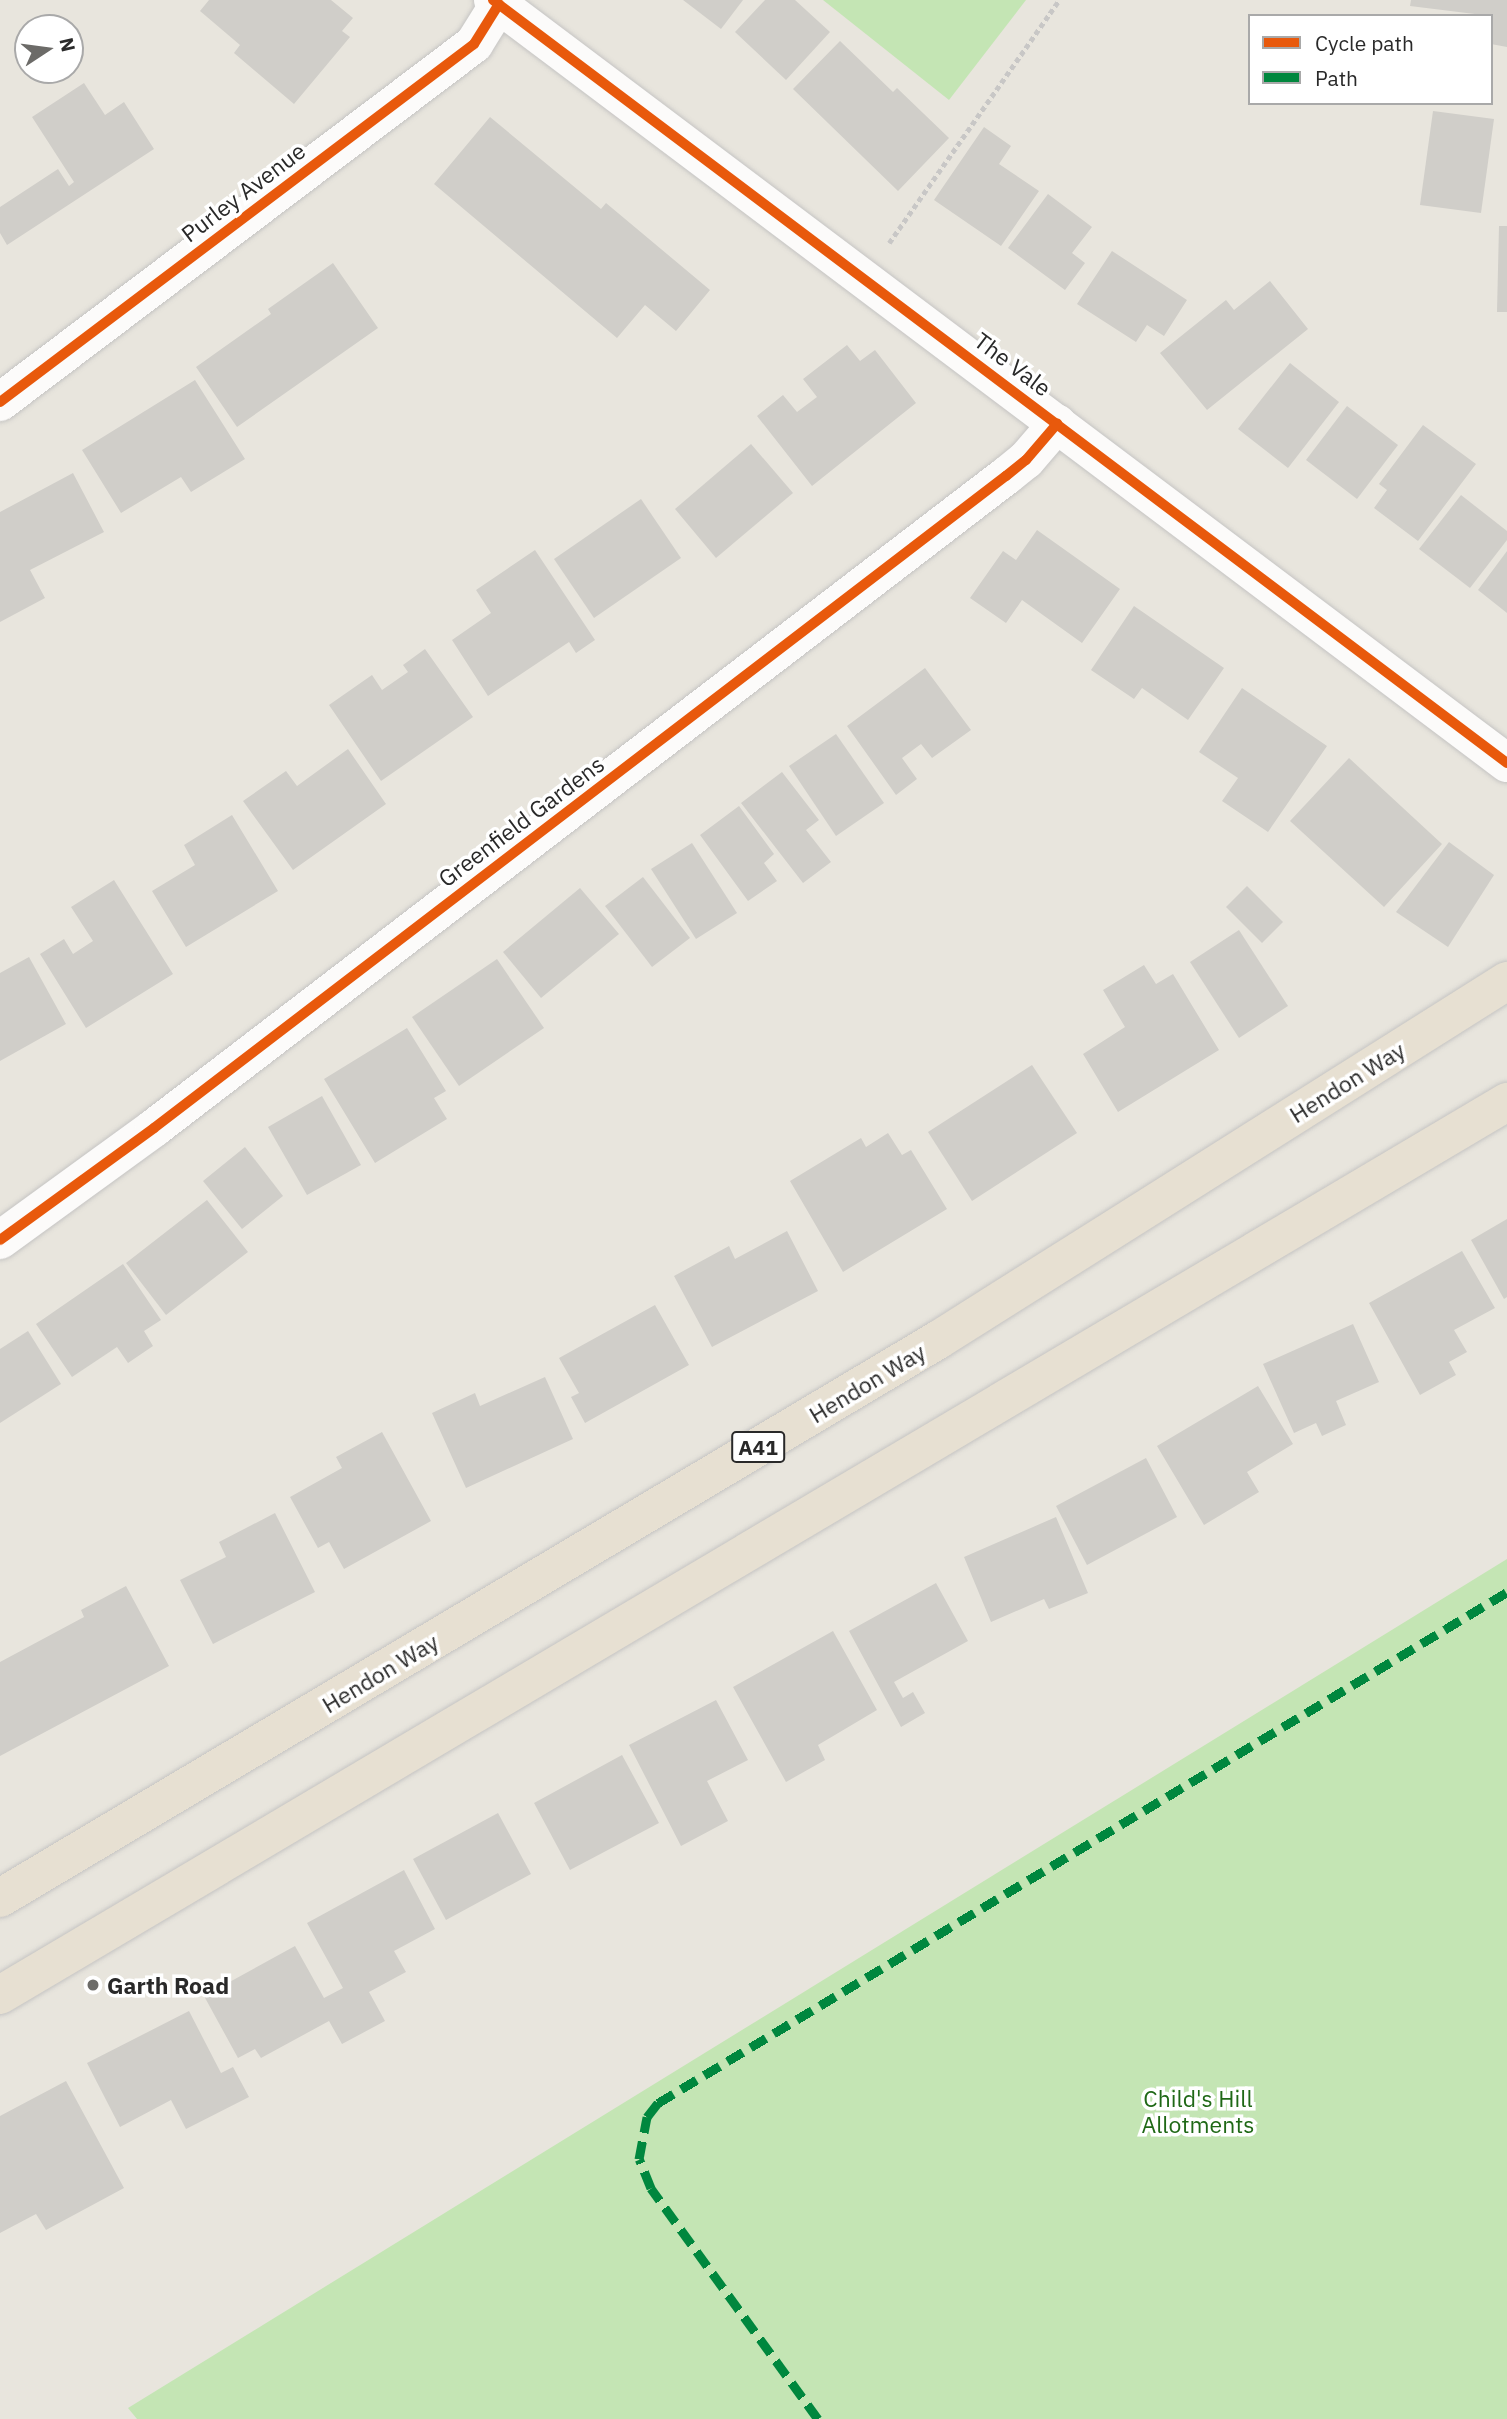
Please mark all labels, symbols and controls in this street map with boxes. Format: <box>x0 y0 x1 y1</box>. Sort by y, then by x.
north arrow <box>14 14 84 84</box>
legend <box>1248 14 1493 105</box>
text: Cycle path <box>1315 29 1414 57</box>
text: N <box>54 35 81 54</box>
text: Path <box>1315 64 1358 92</box>
street label: Purley Avenue <box>176 136 310 248</box>
street label: The Vale <box>969 326 1057 402</box>
street label: Greenfield Gardens <box>433 750 609 892</box>
street label: Hendon Way <box>1284 1036 1410 1128</box>
street label: Hendon Way <box>804 1338 930 1428</box>
road number: A41 <box>730 1430 786 1464</box>
street label: Hendon Way <box>317 1628 443 1718</box>
place label: Garth Road <box>107 1971 229 1999</box>
marker: Garth Road <box>85 1977 101 1993</box>
park label: Child's Hill Allotments <box>1141 2084 1255 2138</box>

